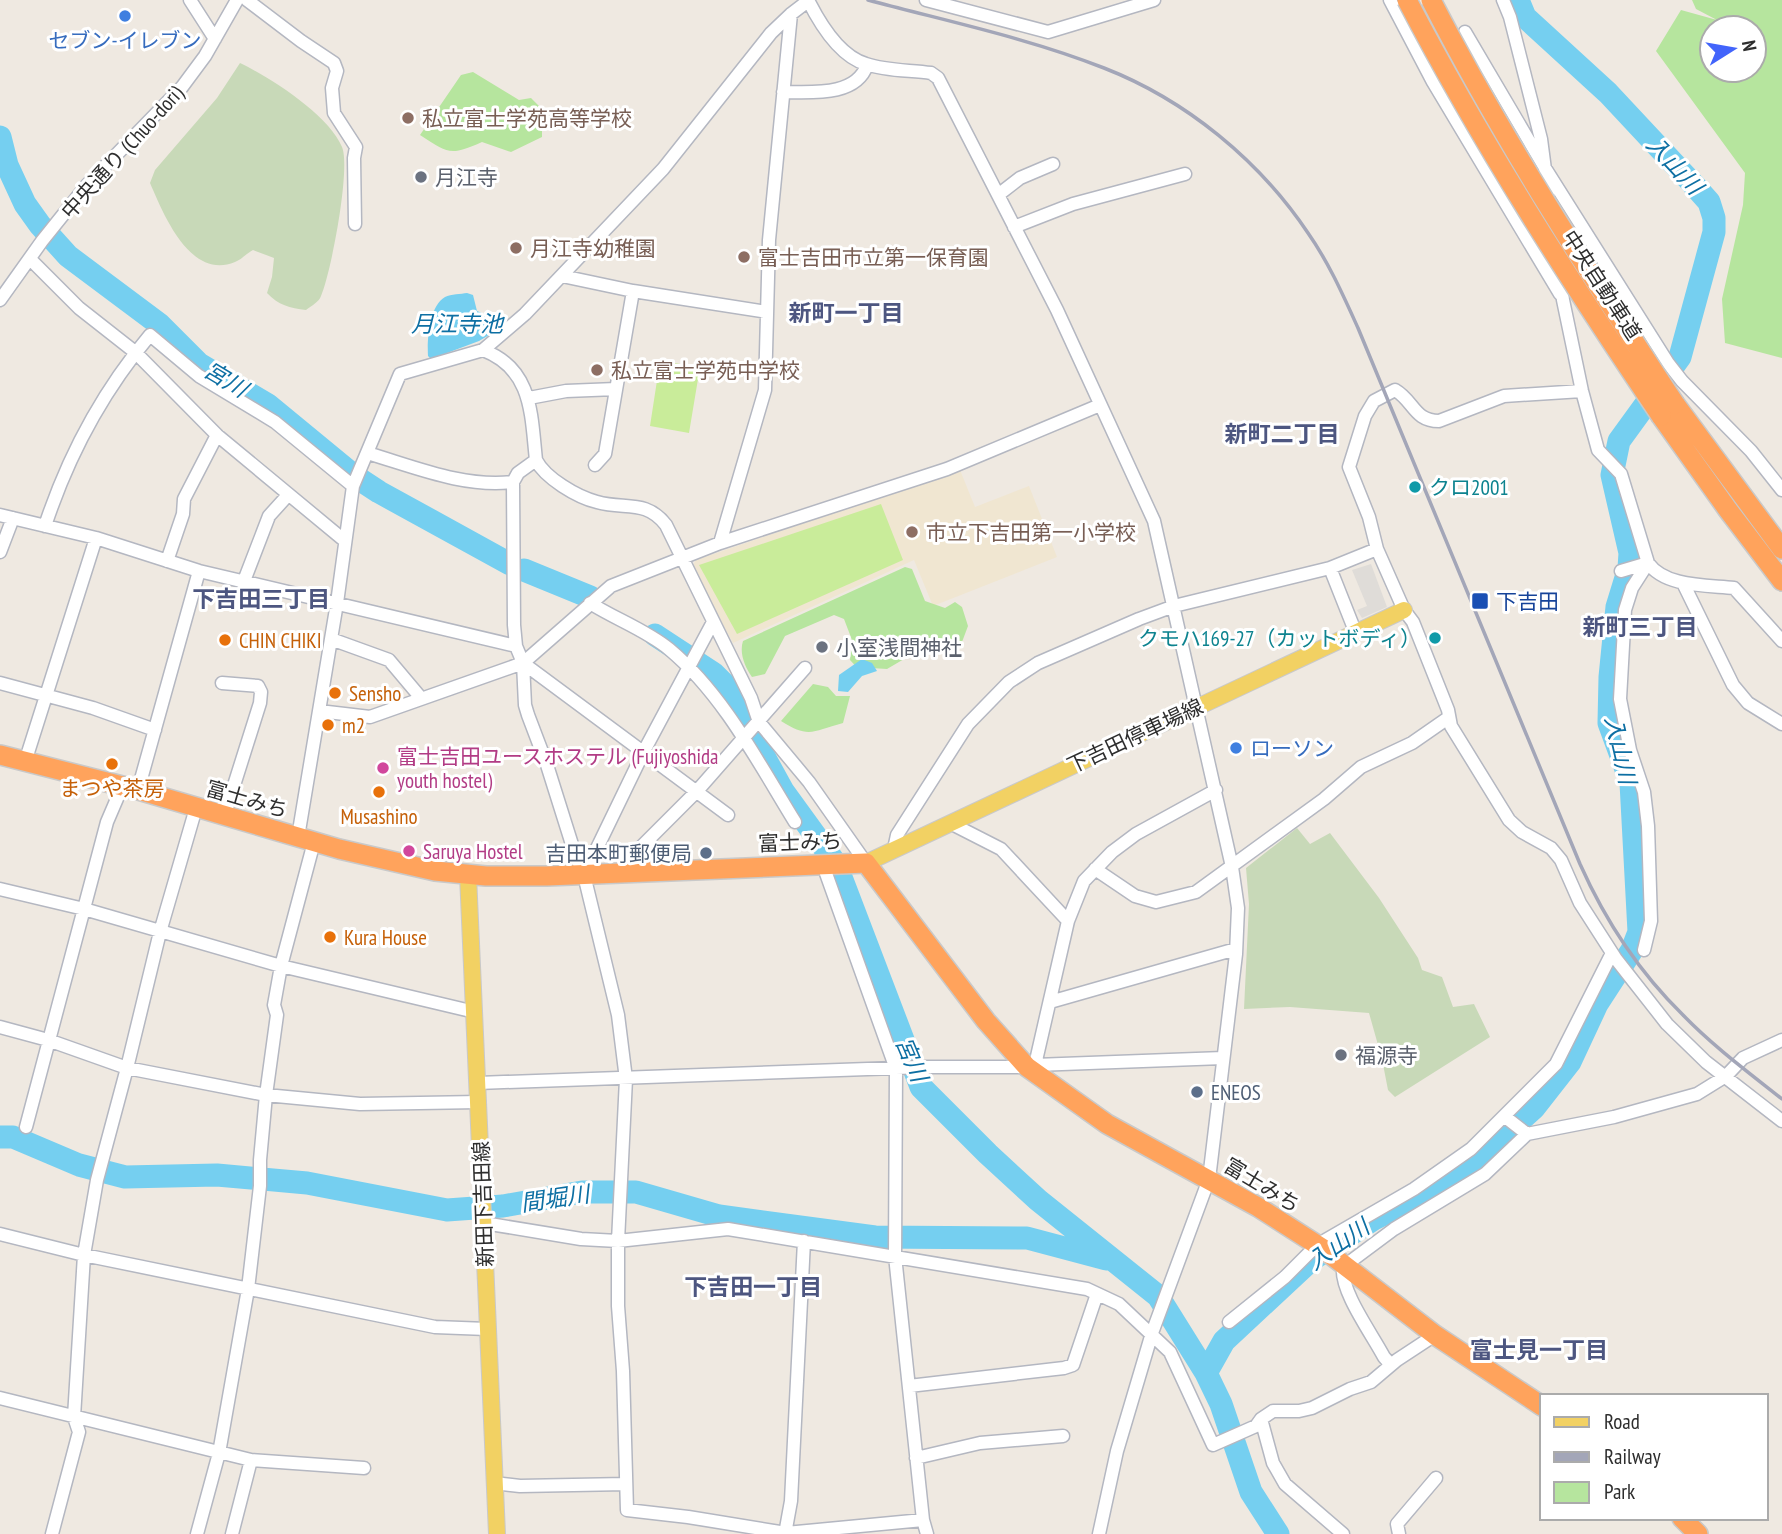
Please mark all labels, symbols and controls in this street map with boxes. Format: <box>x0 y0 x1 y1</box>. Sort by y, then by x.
marker: セブン-イレブン <box>117 8 133 24</box>
north arrow <box>1698 14 1768 84</box>
place label: セブン-イレブン <box>48 27 202 54</box>
text: N <box>1737 38 1762 53</box>
street label: 中央通り (Chuo-dori) <box>55 80 189 224</box>
place label: 私立富士学苑高等学校 <box>422 105 632 132</box>
marker: 私立富士学苑高等学校 <box>400 110 416 126</box>
water label: 入山川 <box>1641 130 1711 202</box>
place label: 月江寺 <box>435 164 498 191</box>
marker: 月江寺 <box>413 169 429 185</box>
street label: 中央自動車道 <box>1556 225 1648 345</box>
place label: 月江寺幼稚園 <box>530 235 656 262</box>
marker: 月江寺幼稚園 <box>508 240 524 256</box>
place label: 富士吉田市立第一保育園 <box>758 244 989 271</box>
marker: 富士吉田市立第一保育園 <box>736 249 752 265</box>
district label: 新町一丁目 <box>789 298 904 327</box>
water label: 月江寺池 <box>411 309 505 338</box>
water label: 宮川 <box>199 355 256 405</box>
place label: 私立富士学苑中学校 <box>611 357 800 384</box>
marker: 私立富士学苑中学校 <box>589 362 605 378</box>
district label: 新町二丁目 <box>1225 419 1340 448</box>
place label: クロ2001 <box>1429 474 1509 501</box>
marker: クロ2001 <box>1407 479 1423 495</box>
place label: 市立下吉田第一小学校 <box>926 519 1136 546</box>
marker: 市立下吉田第一小学校 <box>904 524 920 540</box>
district label: 下吉田三丁目 <box>192 584 330 613</box>
place label: 下吉田 <box>1496 588 1559 615</box>
marker: 下吉田 <box>1470 591 1490 611</box>
district label: 新町三丁目 <box>1583 612 1698 641</box>
place label: クモハ169-27（カットボディ） <box>1138 625 1421 652</box>
place label: CHIN CHIKI <box>239 627 322 654</box>
marker: クモハ169-27（カットボディ） <box>1427 630 1443 646</box>
marker: CHIN CHIKI <box>217 632 233 648</box>
place label: 小室浅間神社 <box>836 634 962 661</box>
marker: 小室浅間神社 <box>814 639 830 655</box>
place label: Sensho <box>349 680 401 707</box>
marker: Sensho <box>327 685 343 701</box>
street label: 下吉田停車場線 <box>1063 693 1207 779</box>
place label: m2 <box>342 712 365 739</box>
water label: 入山川 <box>1599 713 1644 790</box>
marker: m2 <box>320 717 336 733</box>
place label: ローソン <box>1250 735 1334 762</box>
marker: ローソン <box>1228 740 1244 756</box>
place label: 富士吉田ユースホステル (Fujiyoshida youth hostel) <box>397 743 719 794</box>
marker: まつや茶房 <box>104 756 120 772</box>
marker: 富士吉田ユースホステル (Fujiyoshida youth hostel) <box>375 760 391 776</box>
street label: 富士みち <box>203 774 291 824</box>
place label: まつや茶房 <box>60 775 165 802</box>
marker: Musashino <box>371 784 387 800</box>
place label: Musashino <box>340 803 418 830</box>
street label: 富士みち <box>758 827 842 857</box>
place label: Saruya Hostel <box>423 838 523 865</box>
place label: 吉田本町郵便局 <box>545 840 692 867</box>
marker: Saruya Hostel <box>401 843 417 859</box>
marker: 吉田本町郵便局 <box>698 845 714 861</box>
place label: Kura House <box>344 924 427 951</box>
marker: Kura House <box>322 929 338 945</box>
water label: 宮川 <box>890 1032 936 1089</box>
place label: 福源寺 <box>1355 1042 1418 1069</box>
marker: 福源寺 <box>1333 1047 1349 1063</box>
place label: ENEOS <box>1211 1079 1261 1106</box>
marker: ENEOS <box>1189 1084 1205 1100</box>
street label: 新田下吉田線 <box>467 1141 499 1267</box>
street label: 富士みち <box>1219 1152 1305 1218</box>
water label: 間堀川 <box>519 1178 594 1217</box>
water label: 入山川 <box>1301 1211 1377 1276</box>
district label: 下吉田一丁目 <box>684 1272 822 1301</box>
district label: 富士見一丁目 <box>1470 1335 1608 1364</box>
legend <box>1540 1394 1768 1520</box>
text: Road <box>1604 1408 1640 1435</box>
text: Railway <box>1604 1443 1661 1470</box>
text: Park <box>1604 1478 1635 1505</box>

